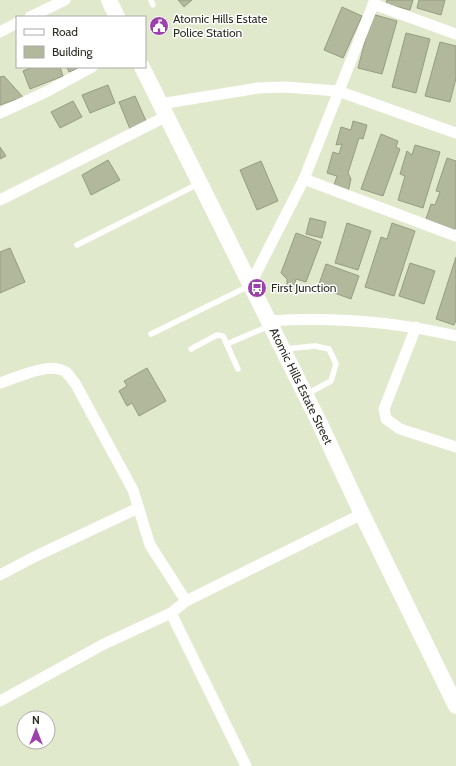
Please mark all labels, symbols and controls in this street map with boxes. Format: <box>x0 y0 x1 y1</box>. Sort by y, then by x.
place label: Atomic Hills Estate Police Station <box>173 11 268 40</box>
public building icon: Atomic Hills Estate Police Station <box>148 15 170 37</box>
legend <box>16 16 146 68</box>
text: Road <box>52 24 78 39</box>
text: Building <box>52 44 94 59</box>
bus stop icon: First Junction <box>246 277 268 299</box>
place label: First Junction <box>271 280 337 295</box>
street label: Atomic Hills Estate Street <box>267 325 336 447</box>
north arrow <box>16 710 56 750</box>
text: N <box>32 713 40 727</box>

